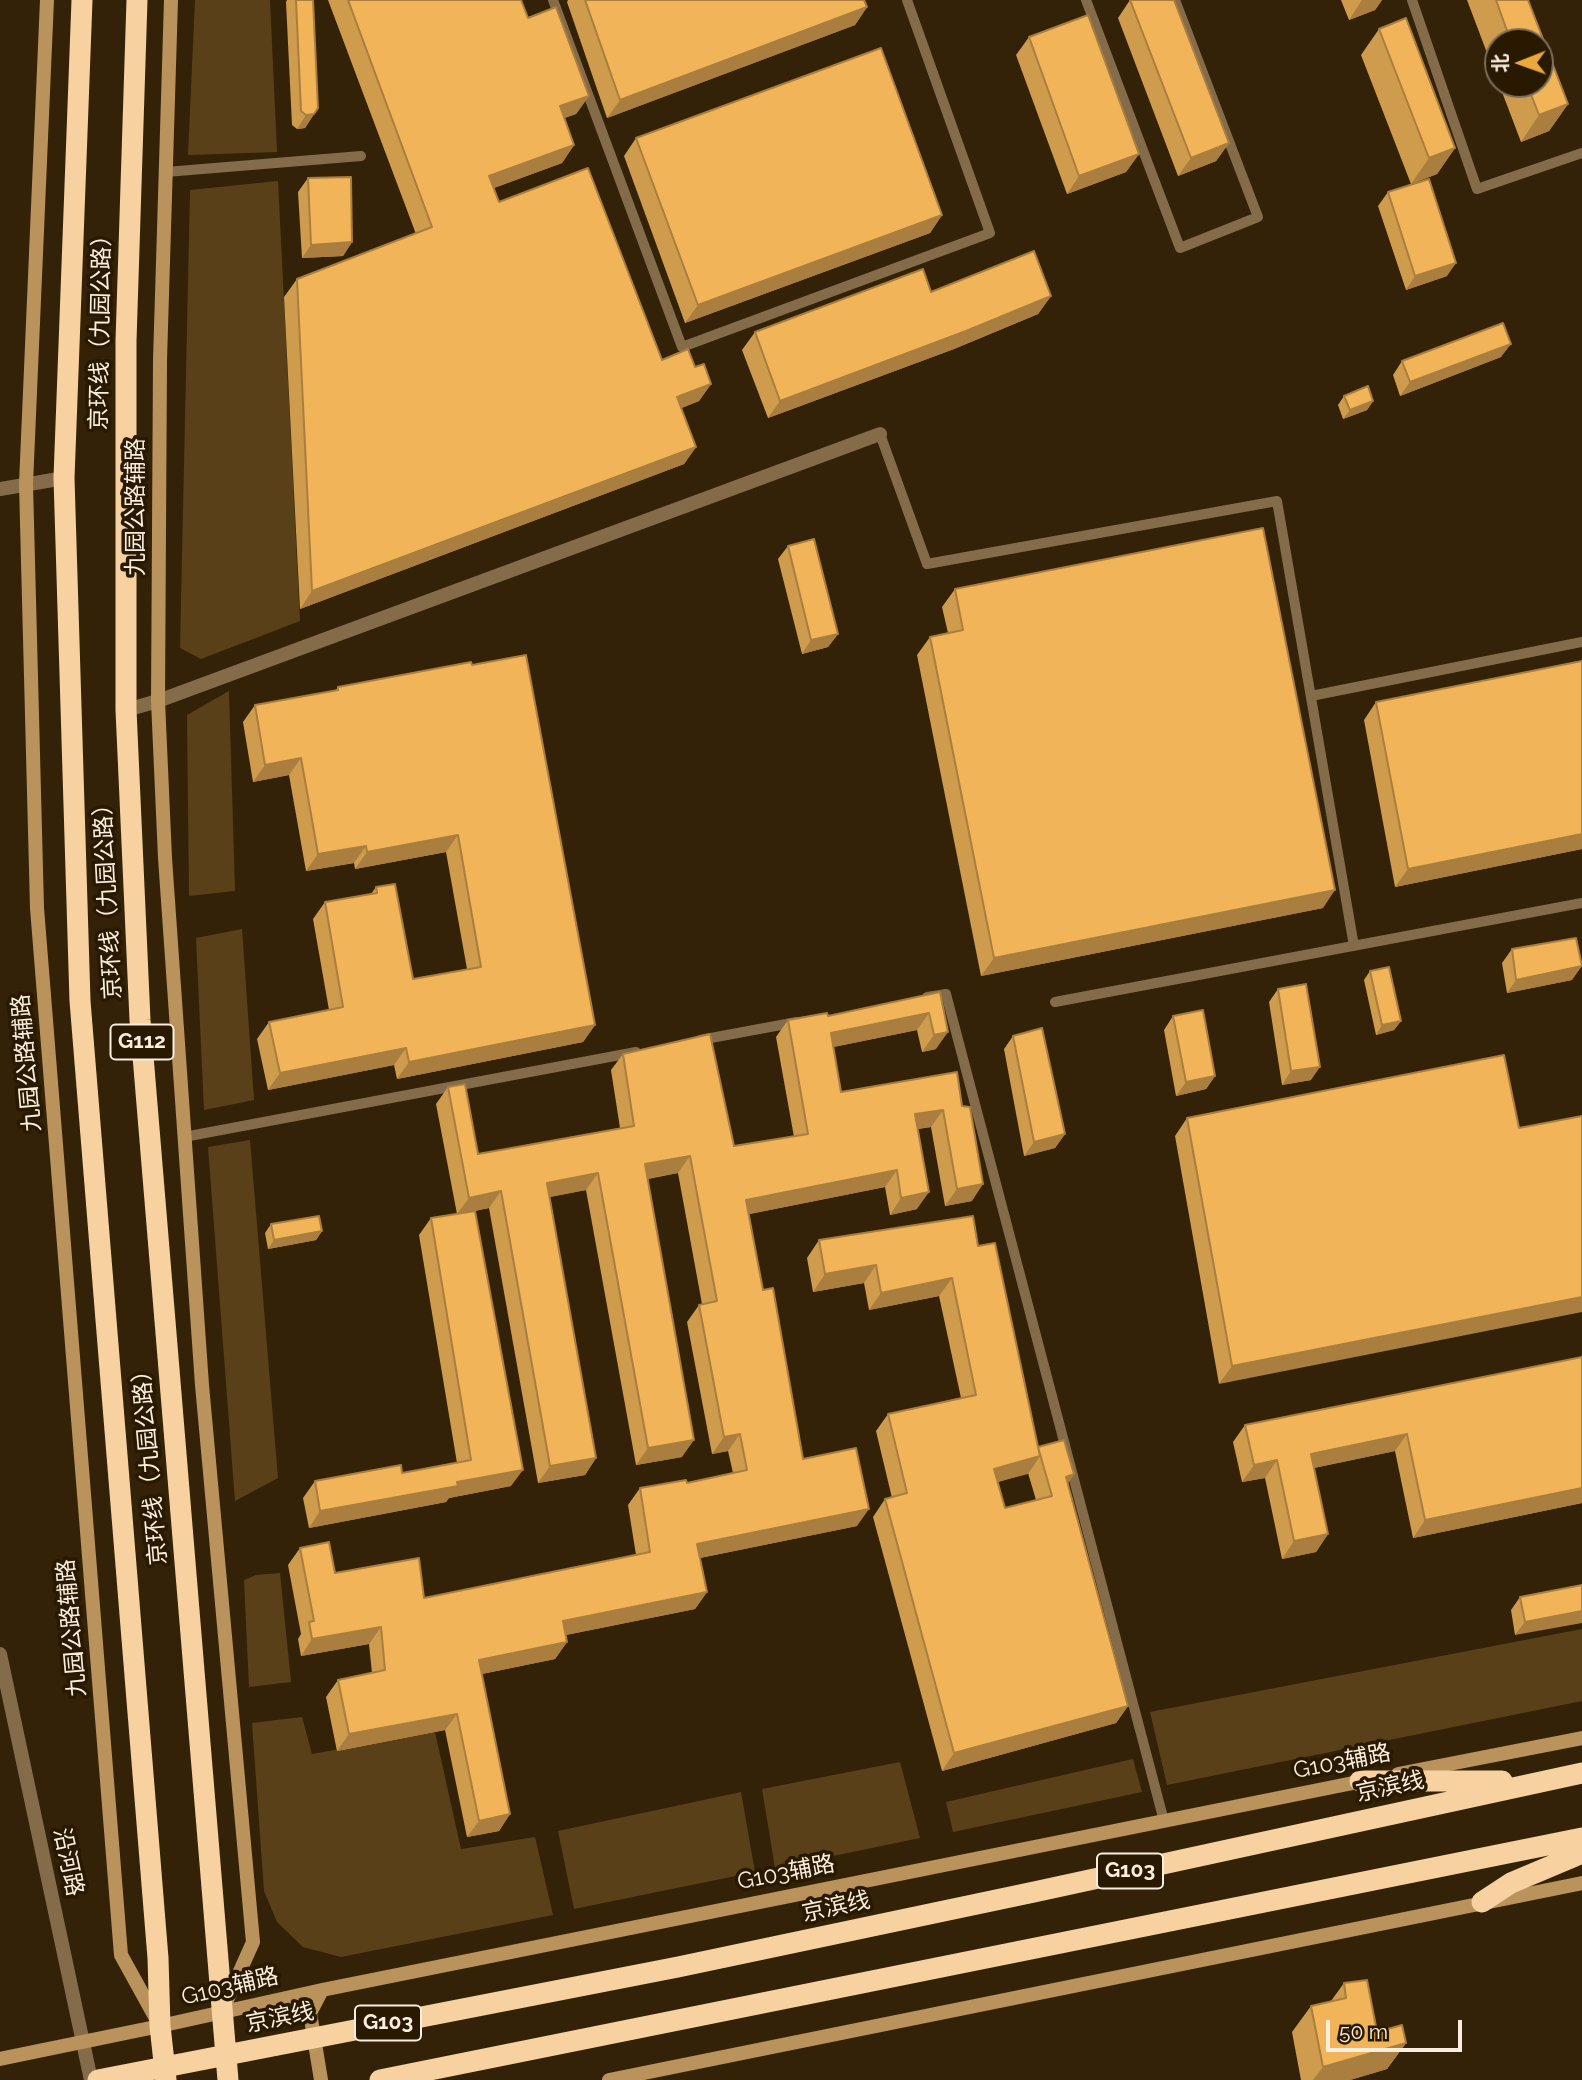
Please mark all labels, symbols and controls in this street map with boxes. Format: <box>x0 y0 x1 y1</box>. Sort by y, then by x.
north arrow <box>1484 28 1554 98</box>
text: 北 <box>1489 54 1511 73</box>
street label: 京环线（九园公路） <box>85 223 117 431</box>
street label: 九园公路辅路 <box>122 438 150 576</box>
street label: 京环线（九园公路） <box>89 792 127 1000</box>
street label: 九园公路辅路 <box>7 993 47 1133</box>
road number: G112 <box>110 1024 174 1060</box>
street label: 京环线（九园公路） <box>127 1358 173 1566</box>
street label: 九园公路辅路 <box>52 1558 92 1698</box>
street label: G103辅路 <box>1291 1739 1393 1785</box>
street label: 京滨线 <box>1353 1766 1427 1808</box>
street label: 沿河路 <box>47 1825 89 1899</box>
street label: G103辅路 <box>735 1850 837 1896</box>
road number: G103 <box>1097 1854 1163 1888</box>
street label: 京滨线 <box>799 1886 873 1928</box>
street label: G103辅路 <box>179 1962 281 2012</box>
street label: 京滨线 <box>244 1998 316 2038</box>
road number: G103 <box>355 2006 421 2040</box>
scale bar <box>1330 2007 1466 2050</box>
text: 50 m <box>1339 2019 1388 2044</box>

